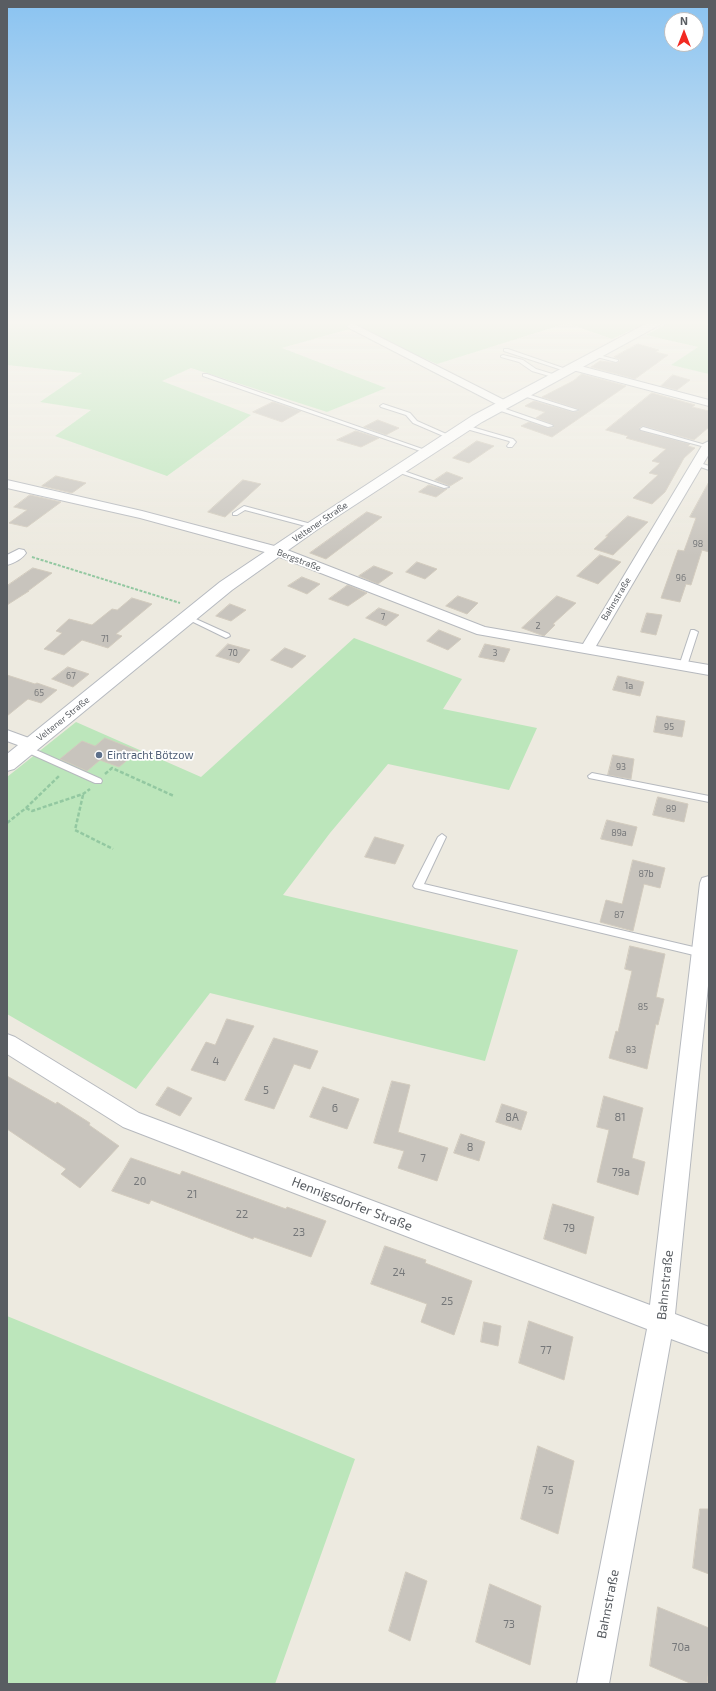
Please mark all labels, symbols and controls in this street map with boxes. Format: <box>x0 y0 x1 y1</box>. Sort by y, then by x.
north arrow <box>664 12 704 52</box>
text: N <box>680 14 688 27</box>
street label: Veltener Straße <box>290 500 350 544</box>
house number: 98 <box>693 539 703 549</box>
street label: Bergstraße <box>275 547 323 573</box>
house number: 96 <box>676 573 686 583</box>
street label: Bahnstraße <box>599 575 633 623</box>
house number: 7 <box>381 612 385 622</box>
house number: 2 <box>535 621 541 631</box>
house number: 71 <box>101 634 109 644</box>
house number: 70 <box>228 648 238 658</box>
house number: 3 <box>492 648 498 658</box>
house number: 67 <box>66 671 76 681</box>
house number: 1a <box>625 681 633 691</box>
house number: 65 <box>34 688 44 698</box>
street label: Veltener Straße <box>35 695 91 743</box>
house number: 95 <box>664 722 674 732</box>
place label: Eintracht Bötzow <box>107 748 193 762</box>
marker: Eintracht Bötzow <box>94 750 104 760</box>
house number: 93 <box>616 762 626 772</box>
house number: 89 <box>666 804 676 814</box>
house number: 89a <box>611 828 627 838</box>
house number: 87b <box>638 869 654 879</box>
house number: 87 <box>614 910 624 920</box>
house number: 85 <box>638 1002 648 1012</box>
house number: 83 <box>626 1045 636 1055</box>
house number: 4 <box>213 1054 219 1068</box>
house number: 5 <box>263 1083 269 1097</box>
house number: 6 <box>332 1101 338 1115</box>
house number: 8A <box>505 1110 519 1124</box>
house number: 81 <box>614 1110 626 1124</box>
house number: 8 <box>467 1140 473 1154</box>
house number: 7 <box>420 1151 426 1165</box>
house number: 79a <box>612 1165 630 1179</box>
house number: 20 <box>134 1174 146 1188</box>
street label: Hennigsdorfer Straße <box>289 1174 415 1234</box>
house number: 21 <box>187 1187 197 1201</box>
house number: 22 <box>236 1207 248 1221</box>
house number: 79 <box>563 1221 575 1235</box>
house number: 23 <box>293 1225 305 1239</box>
street label: Bahnstraße <box>654 1249 676 1321</box>
house number: 24 <box>393 1265 405 1279</box>
house number: 25 <box>441 1294 453 1308</box>
house number: 77 <box>540 1343 552 1357</box>
house number: 75 <box>542 1483 554 1497</box>
street label: Bahnstraße <box>594 1568 622 1640</box>
house number: 73 <box>503 1617 515 1631</box>
house number: 70a <box>672 1640 690 1654</box>

